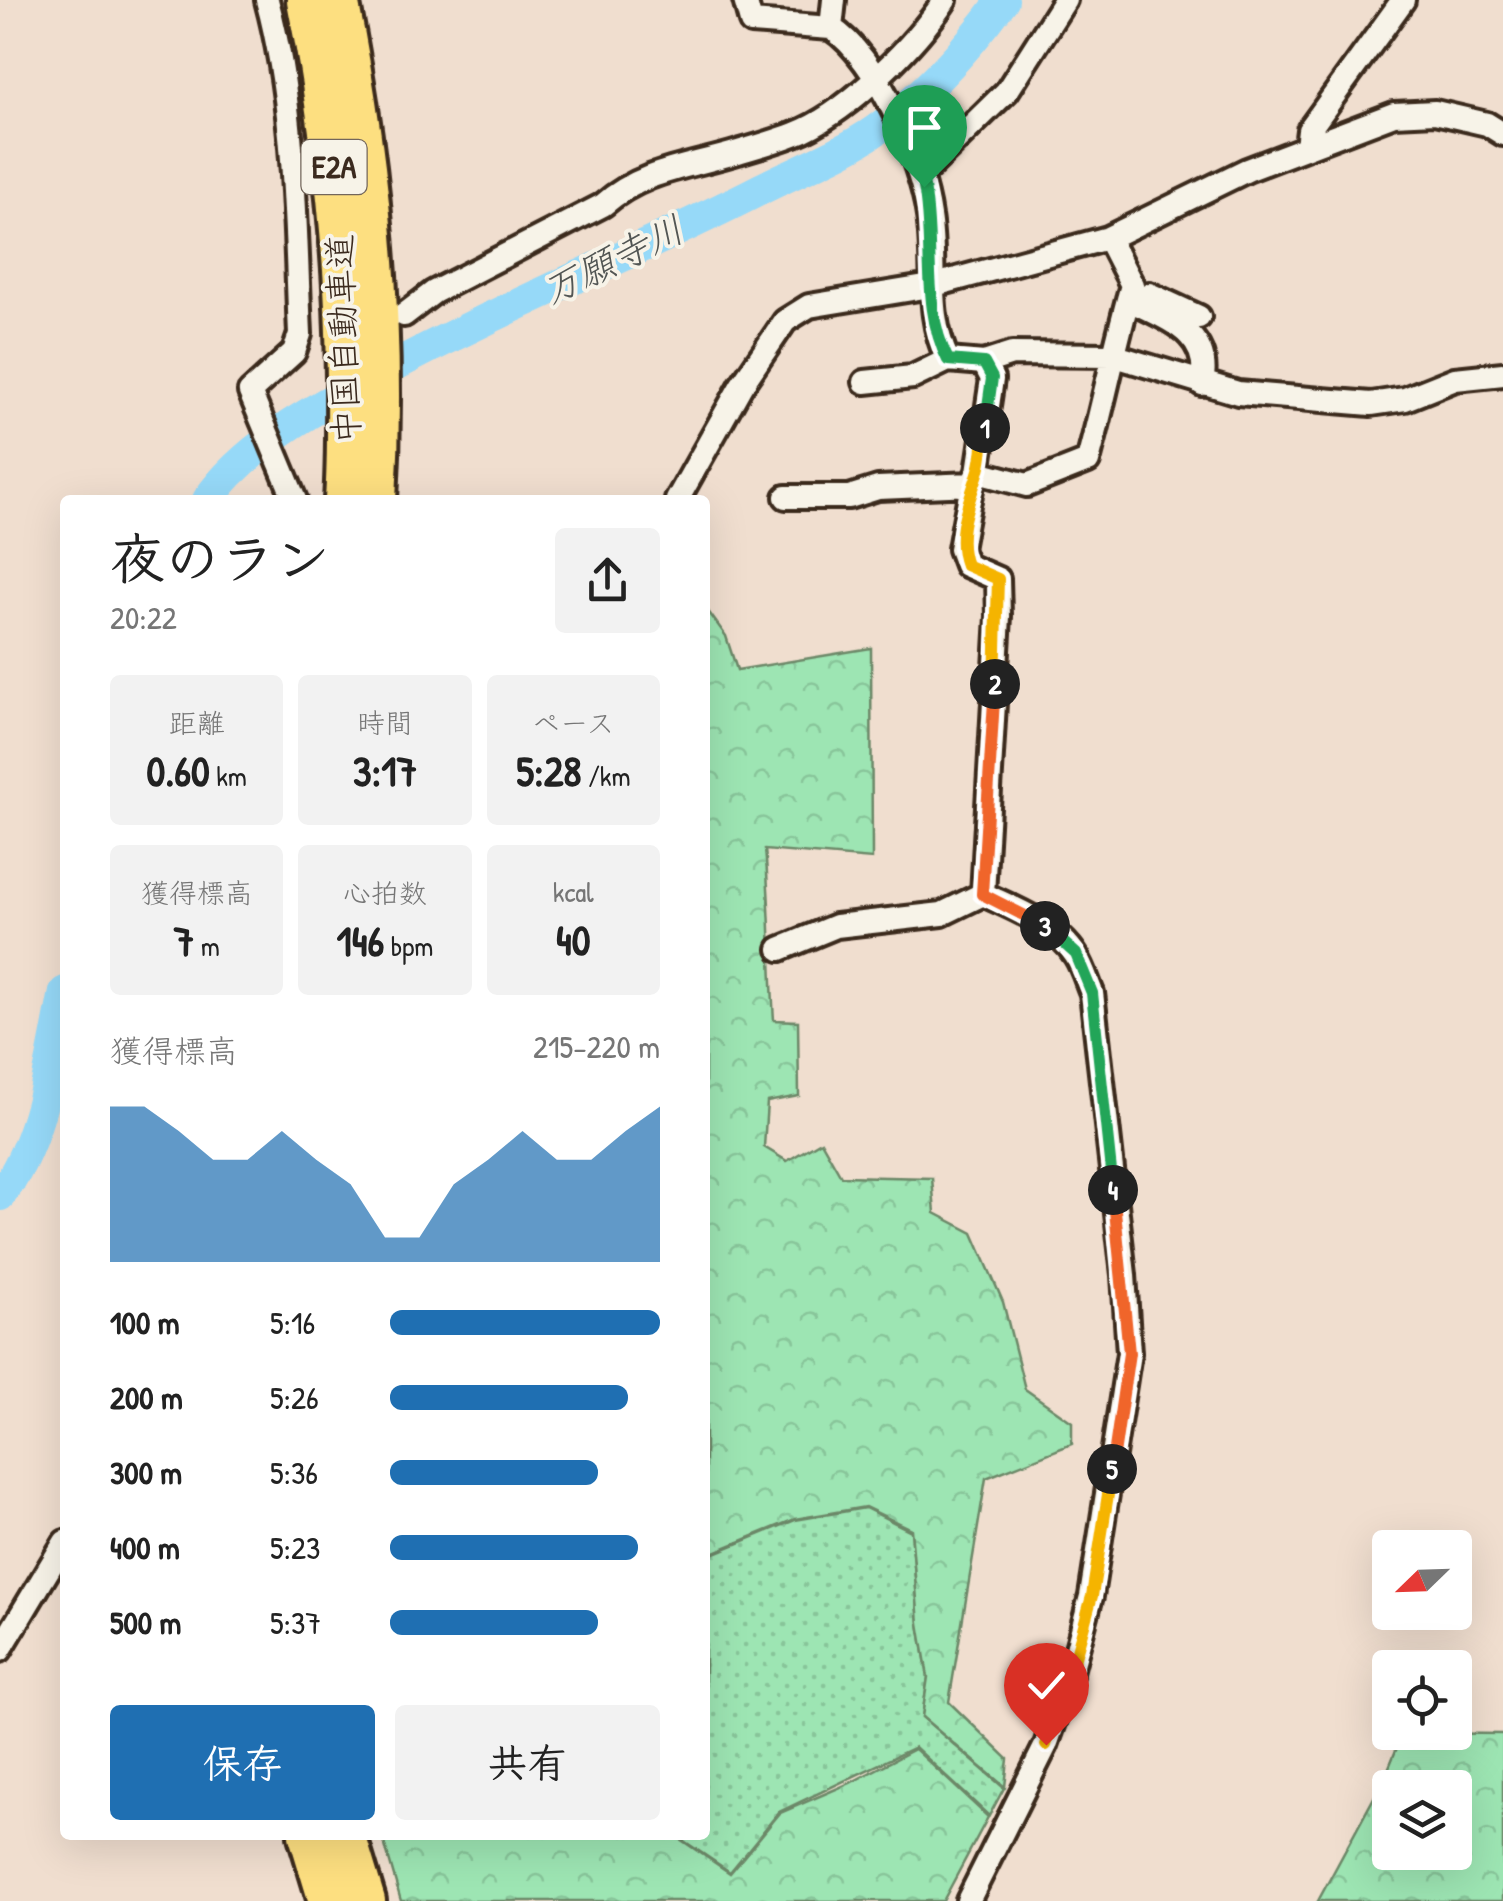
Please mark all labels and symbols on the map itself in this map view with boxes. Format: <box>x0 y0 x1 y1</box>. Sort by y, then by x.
pin <box>882 85 967 188</box>
road number: E2A <box>302 140 366 194</box>
water label: 万願寺川 <box>533 202 692 316</box>
street label: 中国自動車道 <box>315 233 370 445</box>
pin: 1 <box>960 403 1010 453</box>
pin: 2 <box>970 659 1020 709</box>
pin: 3 <box>1020 901 1070 951</box>
pin: 4 <box>1088 1165 1138 1215</box>
pin: 5 <box>1087 1444 1137 1494</box>
north arrow <box>1372 1530 1472 1630</box>
pin <box>1004 1643 1089 1746</box>

